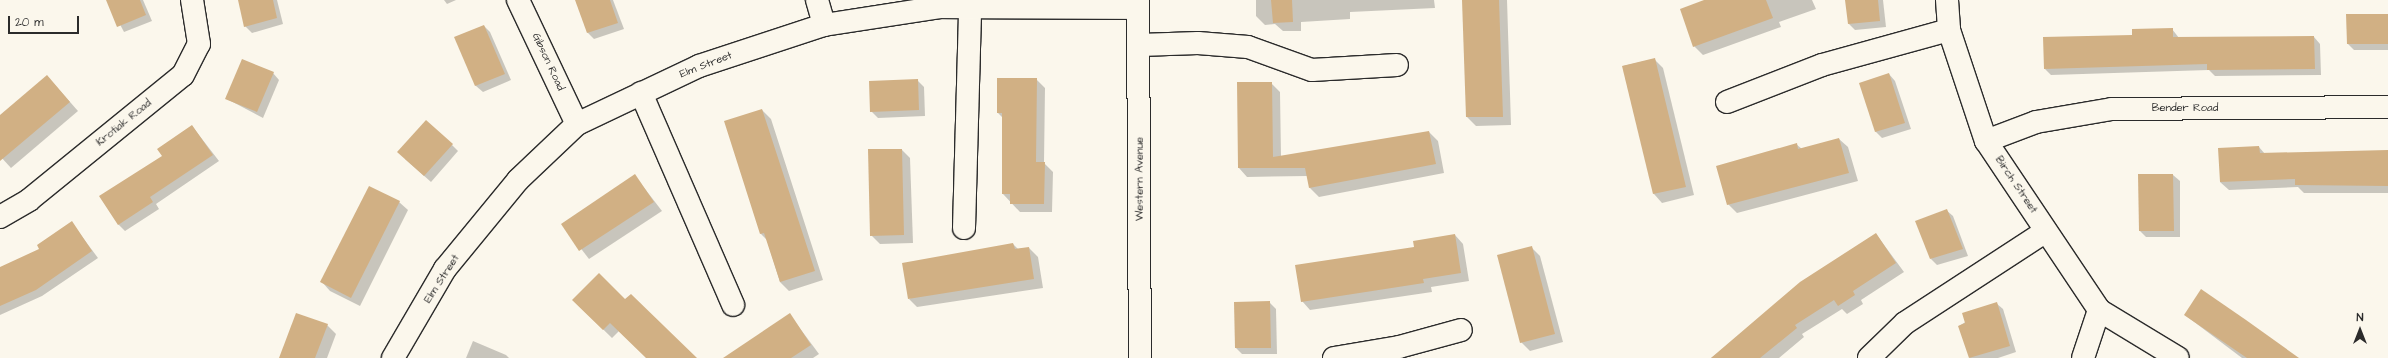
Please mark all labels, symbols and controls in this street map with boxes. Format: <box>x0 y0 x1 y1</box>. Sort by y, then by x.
scale bar <box>10 8 81 34</box>
text: 20 m <box>15 14 44 31</box>
street label: Gibson Road <box>529 31 567 93</box>
street label: Elm Street <box>678 49 734 81</box>
street label: Krotiak Road <box>94 97 154 149</box>
street label: Bender Road <box>2152 101 2218 115</box>
street label: Western Avenue <box>1133 137 1147 221</box>
street label: Birch Street <box>1992 154 2040 216</box>
street label: Elm Street <box>421 252 463 306</box>
north arrow <box>2340 310 2380 350</box>
text: N <box>2357 310 2363 325</box>

